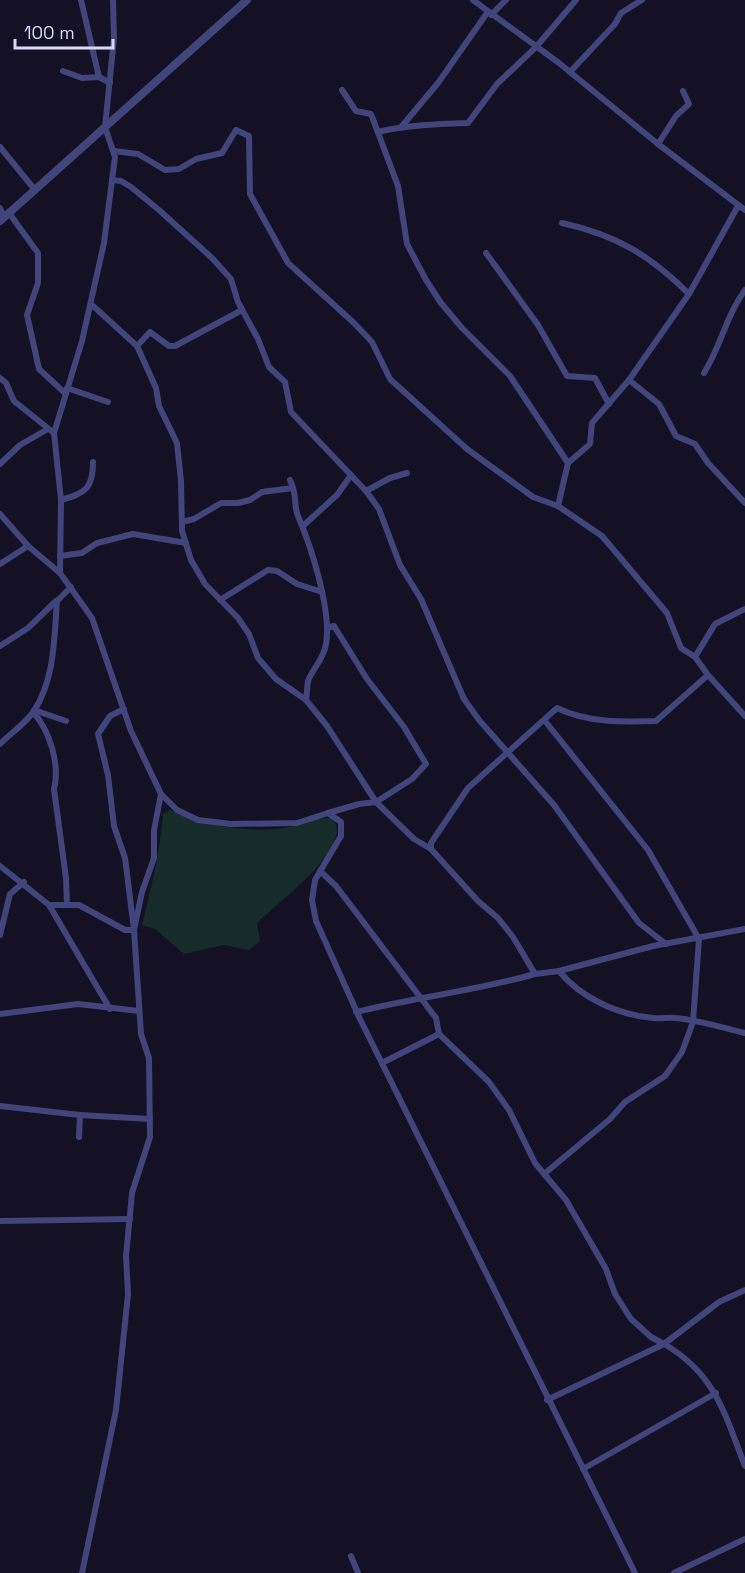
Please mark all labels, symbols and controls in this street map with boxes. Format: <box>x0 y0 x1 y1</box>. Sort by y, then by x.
scale bar <box>15 12 112 50</box>
text: 100 m <box>24 21 75 44</box>

